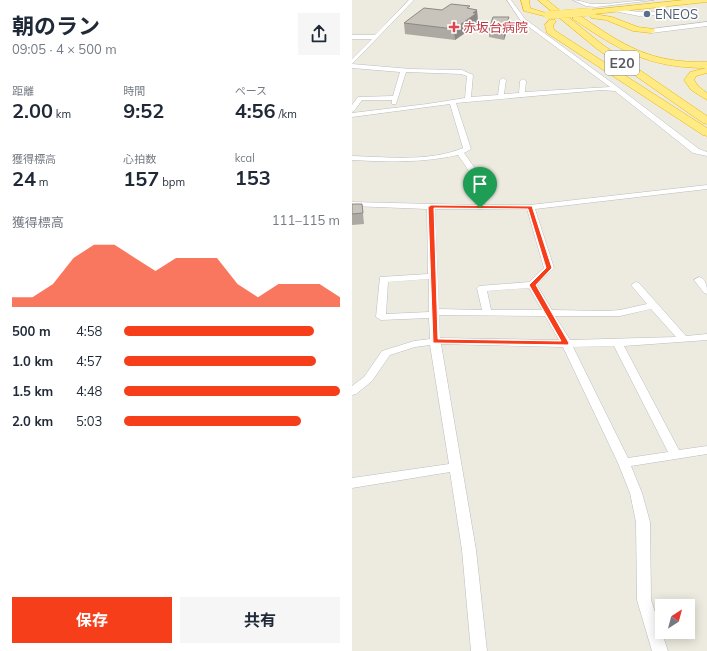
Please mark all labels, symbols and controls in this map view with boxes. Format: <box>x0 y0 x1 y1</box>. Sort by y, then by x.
place label: ENEOS <box>655 6 698 22</box>
marker: ENEOS <box>642 9 652 19</box>
text: 朝のラン <box>12 12 100 40</box>
button: share <box>298 13 340 55</box>
place label: 赤坂台病院 <box>463 19 528 35</box>
marker: 赤坂台病院 <box>448 21 460 33</box>
text: 09:05 · 4 × 500 m <box>12 41 117 57</box>
road number: E20 <box>605 51 639 75</box>
text: 距離 <box>12 84 34 98</box>
text: 時間 <box>123 84 145 98</box>
text: ペース <box>235 84 267 98</box>
text: 2.00 <box>12 98 53 123</box>
text: 9:52 <box>123 98 164 123</box>
text: 4:56 <box>235 98 276 123</box>
text: km <box>53 107 71 121</box>
text: /km <box>276 107 297 121</box>
text: kcal <box>235 151 255 165</box>
text: 獲得標高 <box>12 152 56 166</box>
text: 心拍数 <box>123 152 156 166</box>
text: 153 <box>235 165 271 190</box>
text: 24 <box>12 166 36 191</box>
text: 157 <box>123 166 159 191</box>
pin <box>463 167 497 208</box>
icon: arrive <box>469 173 491 195</box>
text: m <box>36 175 49 189</box>
text: bpm <box>159 175 185 189</box>
text: 111–115 m <box>272 212 340 228</box>
text: 獲得標高 <box>12 214 64 230</box>
text: 500 m <box>12 323 51 339</box>
text: 4:58 <box>76 323 102 339</box>
text: 1.0 km <box>12 353 53 369</box>
text: 4:57 <box>76 353 102 369</box>
text: 1.5 km <box>12 383 53 399</box>
text: 4:48 <box>76 383 102 399</box>
text: 2.0 km <box>12 413 53 429</box>
text: 5:03 <box>76 413 102 429</box>
button: 保存 <box>12 597 172 643</box>
button: 共有 <box>180 597 340 643</box>
north arrow <box>655 599 695 639</box>
map controls <box>655 599 695 639</box>

